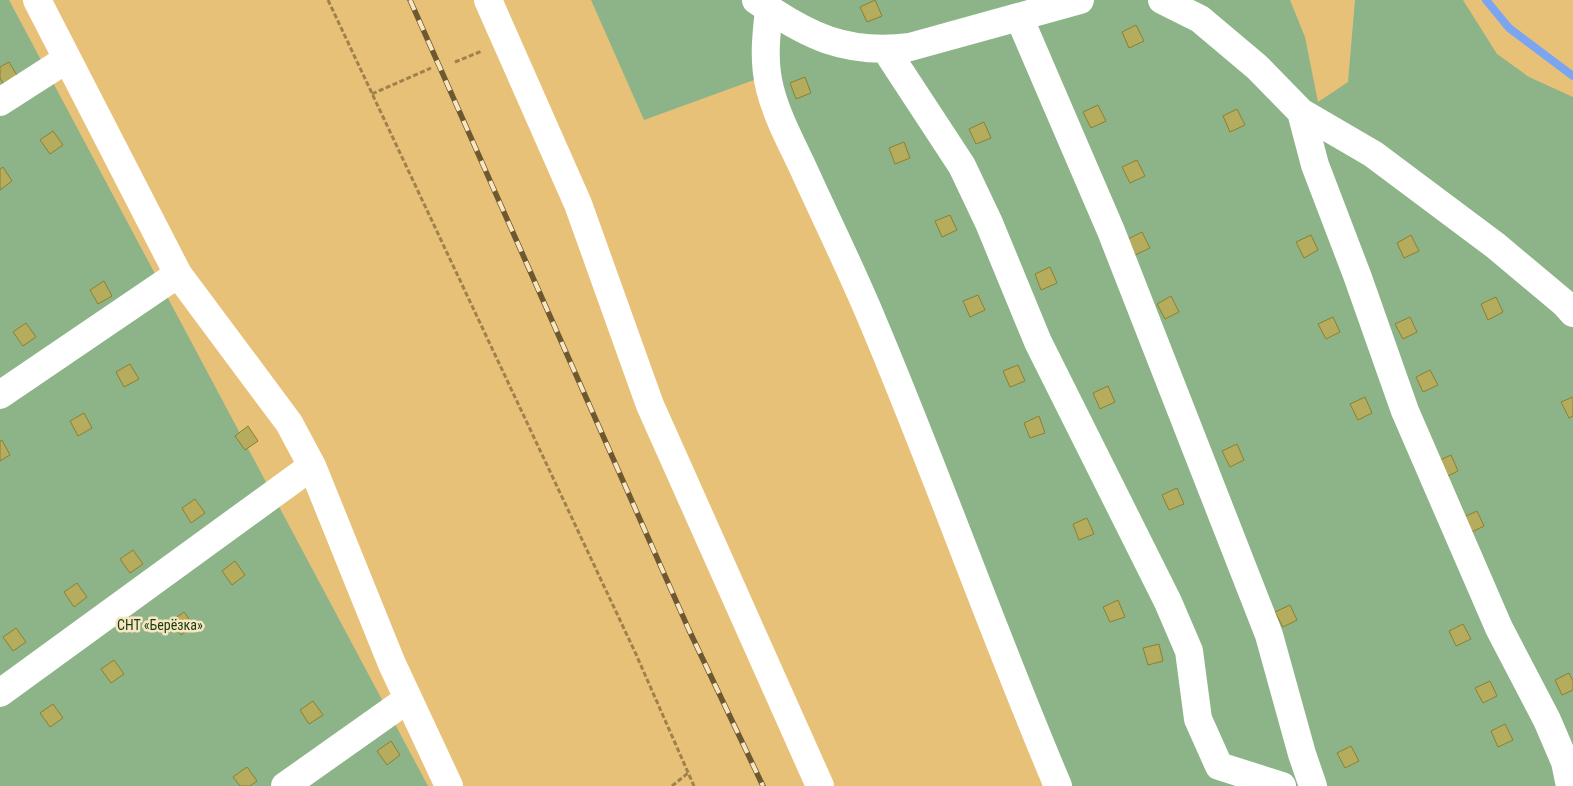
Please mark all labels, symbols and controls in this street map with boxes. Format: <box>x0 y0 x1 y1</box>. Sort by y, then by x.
park label: СНТ «Берёзка» <box>117 617 203 633</box>

